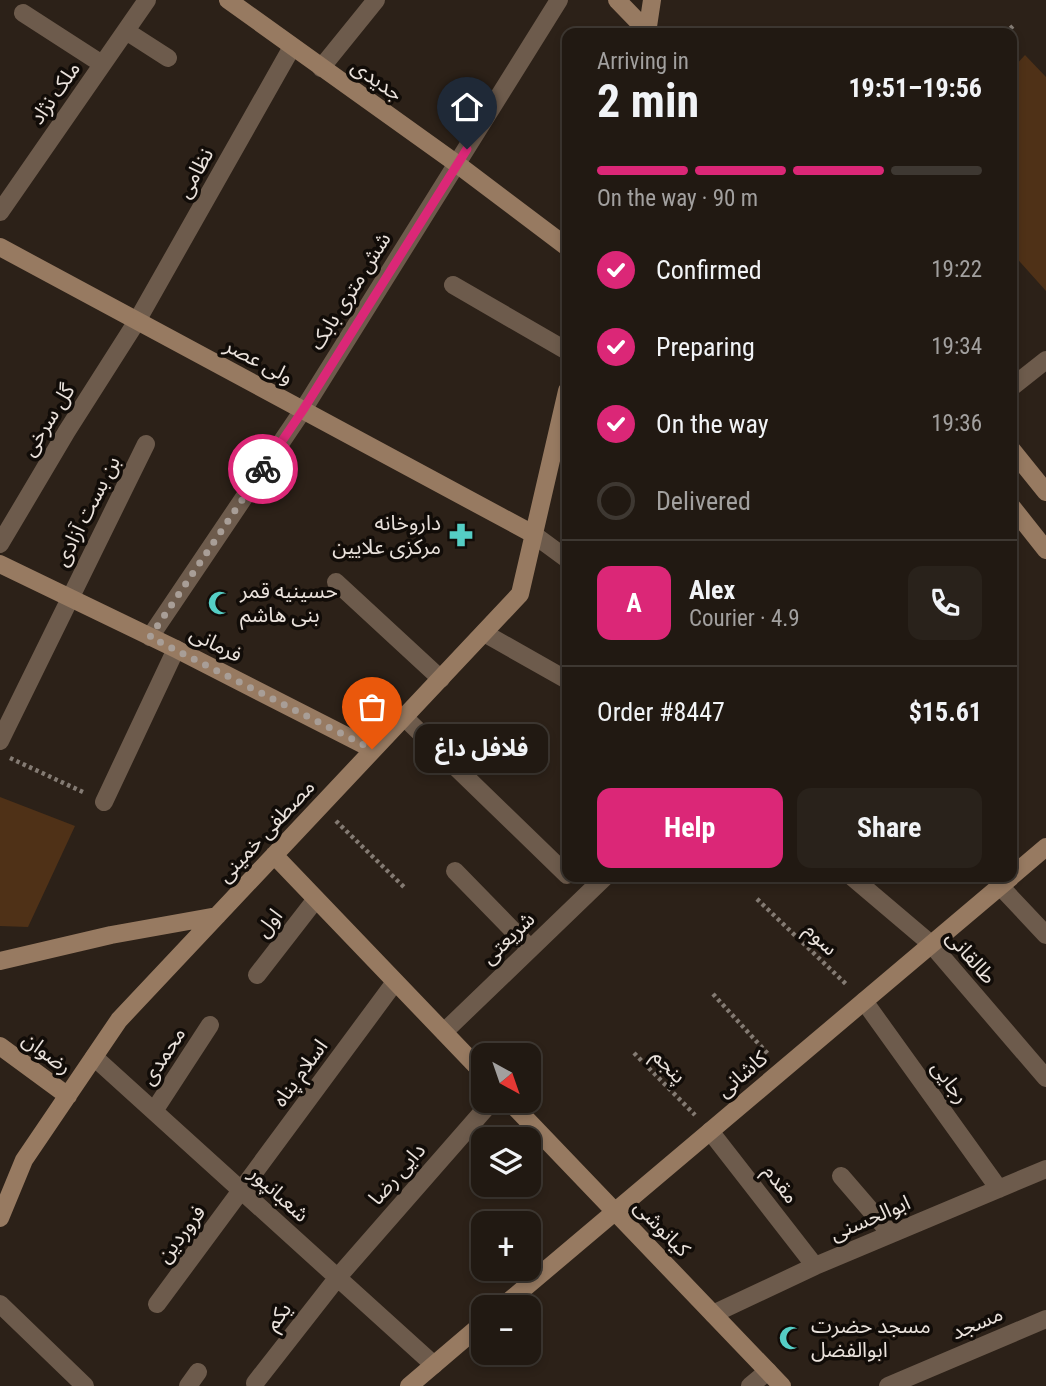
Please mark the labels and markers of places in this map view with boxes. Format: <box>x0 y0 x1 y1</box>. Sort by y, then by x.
pin <box>437 77 497 149</box>
place label: داروخانه مرکزی علایین <box>332 511 441 559</box>
pharmacy icon: داروخانه مرکزی علایین <box>447 521 475 549</box>
place label: حسینیه قمر بنی هاشم <box>239 579 338 630</box>
mosque icon: حسینیه قمر بنی هاشم <box>206 589 234 617</box>
pin <box>342 677 402 749</box>
callout: فلافل داغ <box>414 724 547 774</box>
place label: مسجد حضرت ابوالفضل <box>811 1314 931 1362</box>
mosque icon: مسجد حضرت ابوالفضل <box>777 1324 805 1352</box>

